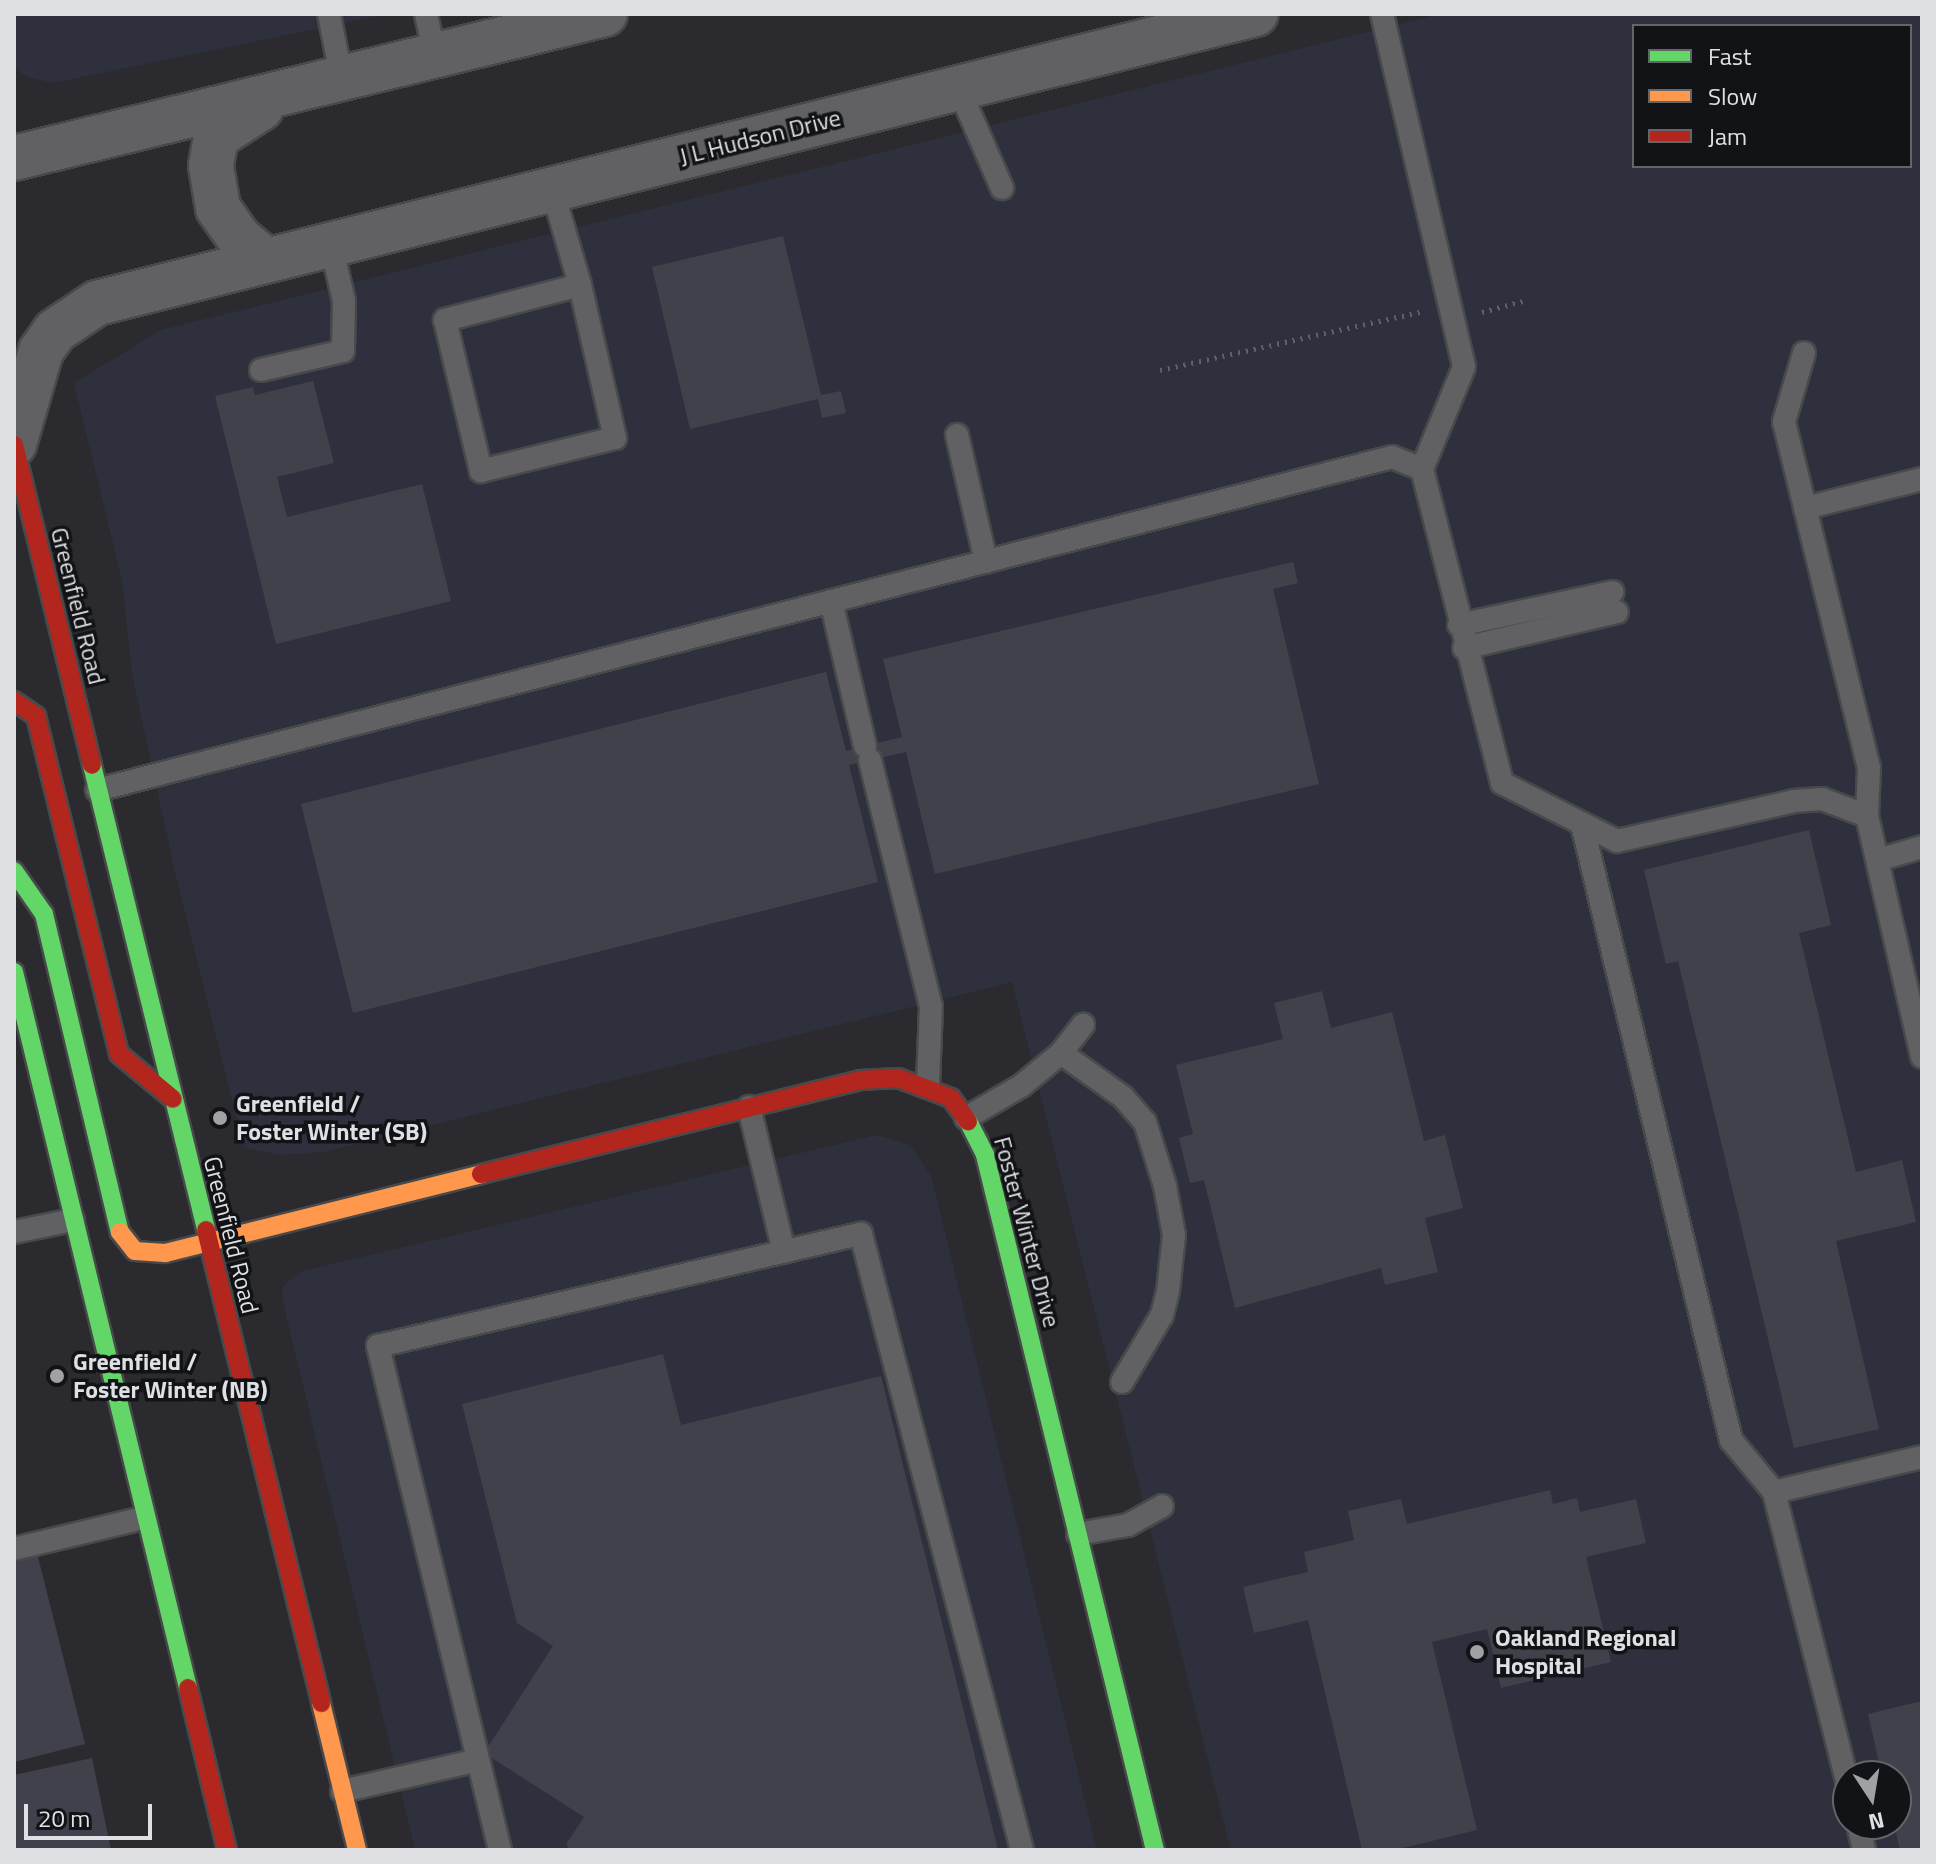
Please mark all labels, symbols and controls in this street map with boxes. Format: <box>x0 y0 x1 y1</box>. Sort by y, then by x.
legend <box>1632 24 1912 168</box>
text: Fast <box>1708 38 1751 74</box>
text: Slow <box>1708 78 1757 114</box>
street label: J L Hudson Drive <box>676 103 844 171</box>
text: Jam <box>1708 118 1747 154</box>
street label: Greenfield Road <box>45 525 111 687</box>
place label: Greenfield / Foster Winter (SB) <box>236 1090 427 1146</box>
marker: Greenfield / Foster Winter (SB) <box>211 1109 229 1127</box>
street label: Foster Winter Drive <box>988 1134 1066 1330</box>
street label: Greenfield Road <box>198 1154 264 1316</box>
place label: Greenfield / Foster Winter (NB) <box>73 1348 268 1404</box>
marker: Greenfield / Foster Winter (NB) <box>48 1367 66 1385</box>
place label: Oakland Regional Hospital <box>1495 1624 1676 1680</box>
marker: Oakland Regional Hospital <box>1466 1641 1488 1663</box>
north arrow <box>1832 1760 1912 1840</box>
scale bar <box>28 1788 156 1838</box>
text: 20 m <box>38 1800 90 1836</box>
text: N <box>1866 1803 1888 1840</box>

